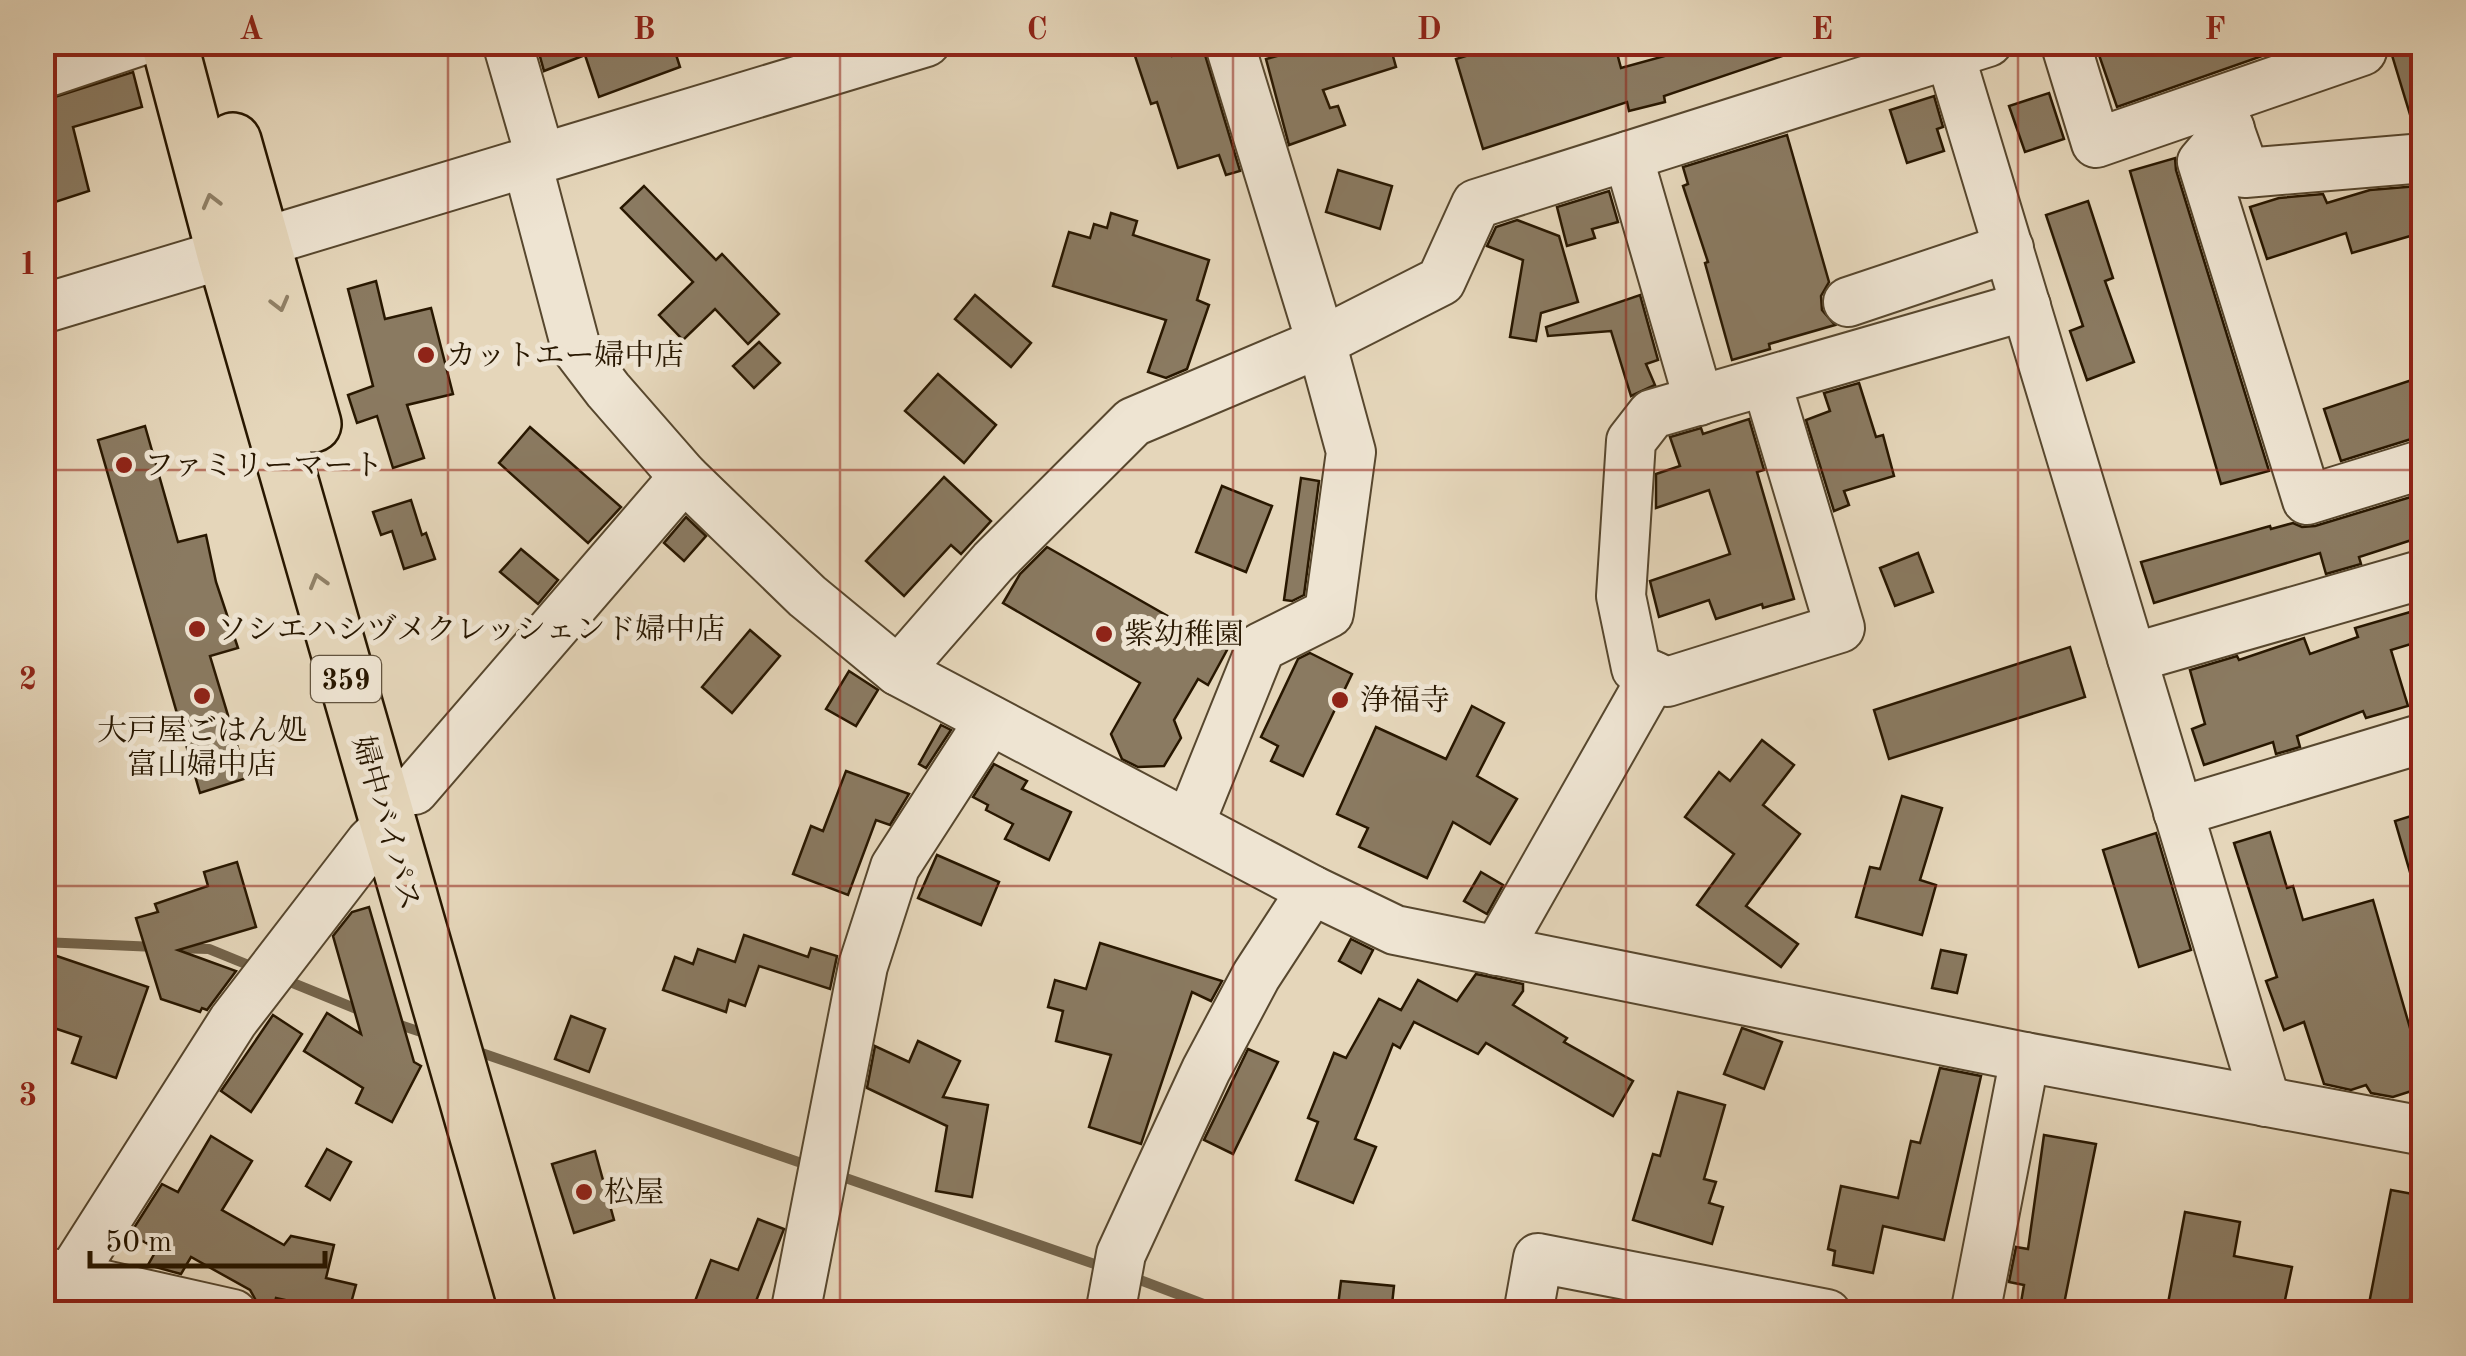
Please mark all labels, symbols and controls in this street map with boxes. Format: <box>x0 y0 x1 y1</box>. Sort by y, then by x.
text: A <box>239 15 263 47</box>
text: B <box>633 15 655 47</box>
text: C <box>1026 15 1048 47</box>
text: D <box>1416 15 1442 47</box>
text: E <box>1811 15 1833 47</box>
text: F <box>2204 15 2226 47</box>
one-way arrow <box>201 193 222 210</box>
text: 1 <box>19 250 37 282</box>
one-way arrow <box>268 295 289 312</box>
place label: カットエー婦中店 <box>446 339 685 372</box>
marker: カットエー婦中店 <box>415 344 437 366</box>
place label: ファミリーマート <box>144 452 383 482</box>
marker: ファミリーマート <box>113 454 135 476</box>
one-way arrow <box>309 573 330 590</box>
place label: ソシエハシヅメクレッシェンド婦中店 <box>217 613 726 646</box>
marker: ソシエハシヅメクレッシェンド婦中店 <box>186 618 208 640</box>
place label: 紫幼稚園 <box>1124 618 1244 651</box>
marker: 紫幼稚園 <box>1093 623 1115 645</box>
road number: 359 <box>311 656 381 702</box>
text: 2 <box>19 665 37 697</box>
place label: 浄福寺 <box>1360 684 1450 717</box>
marker: 大戸屋ごはん処 富山婦中店 <box>191 685 213 707</box>
marker: 浄福寺 <box>1329 689 1351 711</box>
place label: 大戸屋ごはん処 富山婦中店 <box>97 714 307 781</box>
street label: 婦中バイパス <box>346 732 427 914</box>
text: 3 <box>19 1081 37 1113</box>
place label: 松屋 <box>604 1177 664 1209</box>
marker: 松屋 <box>573 1181 595 1203</box>
scale bar <box>90 1206 325 1268</box>
text: 50 m <box>105 1228 172 1258</box>

